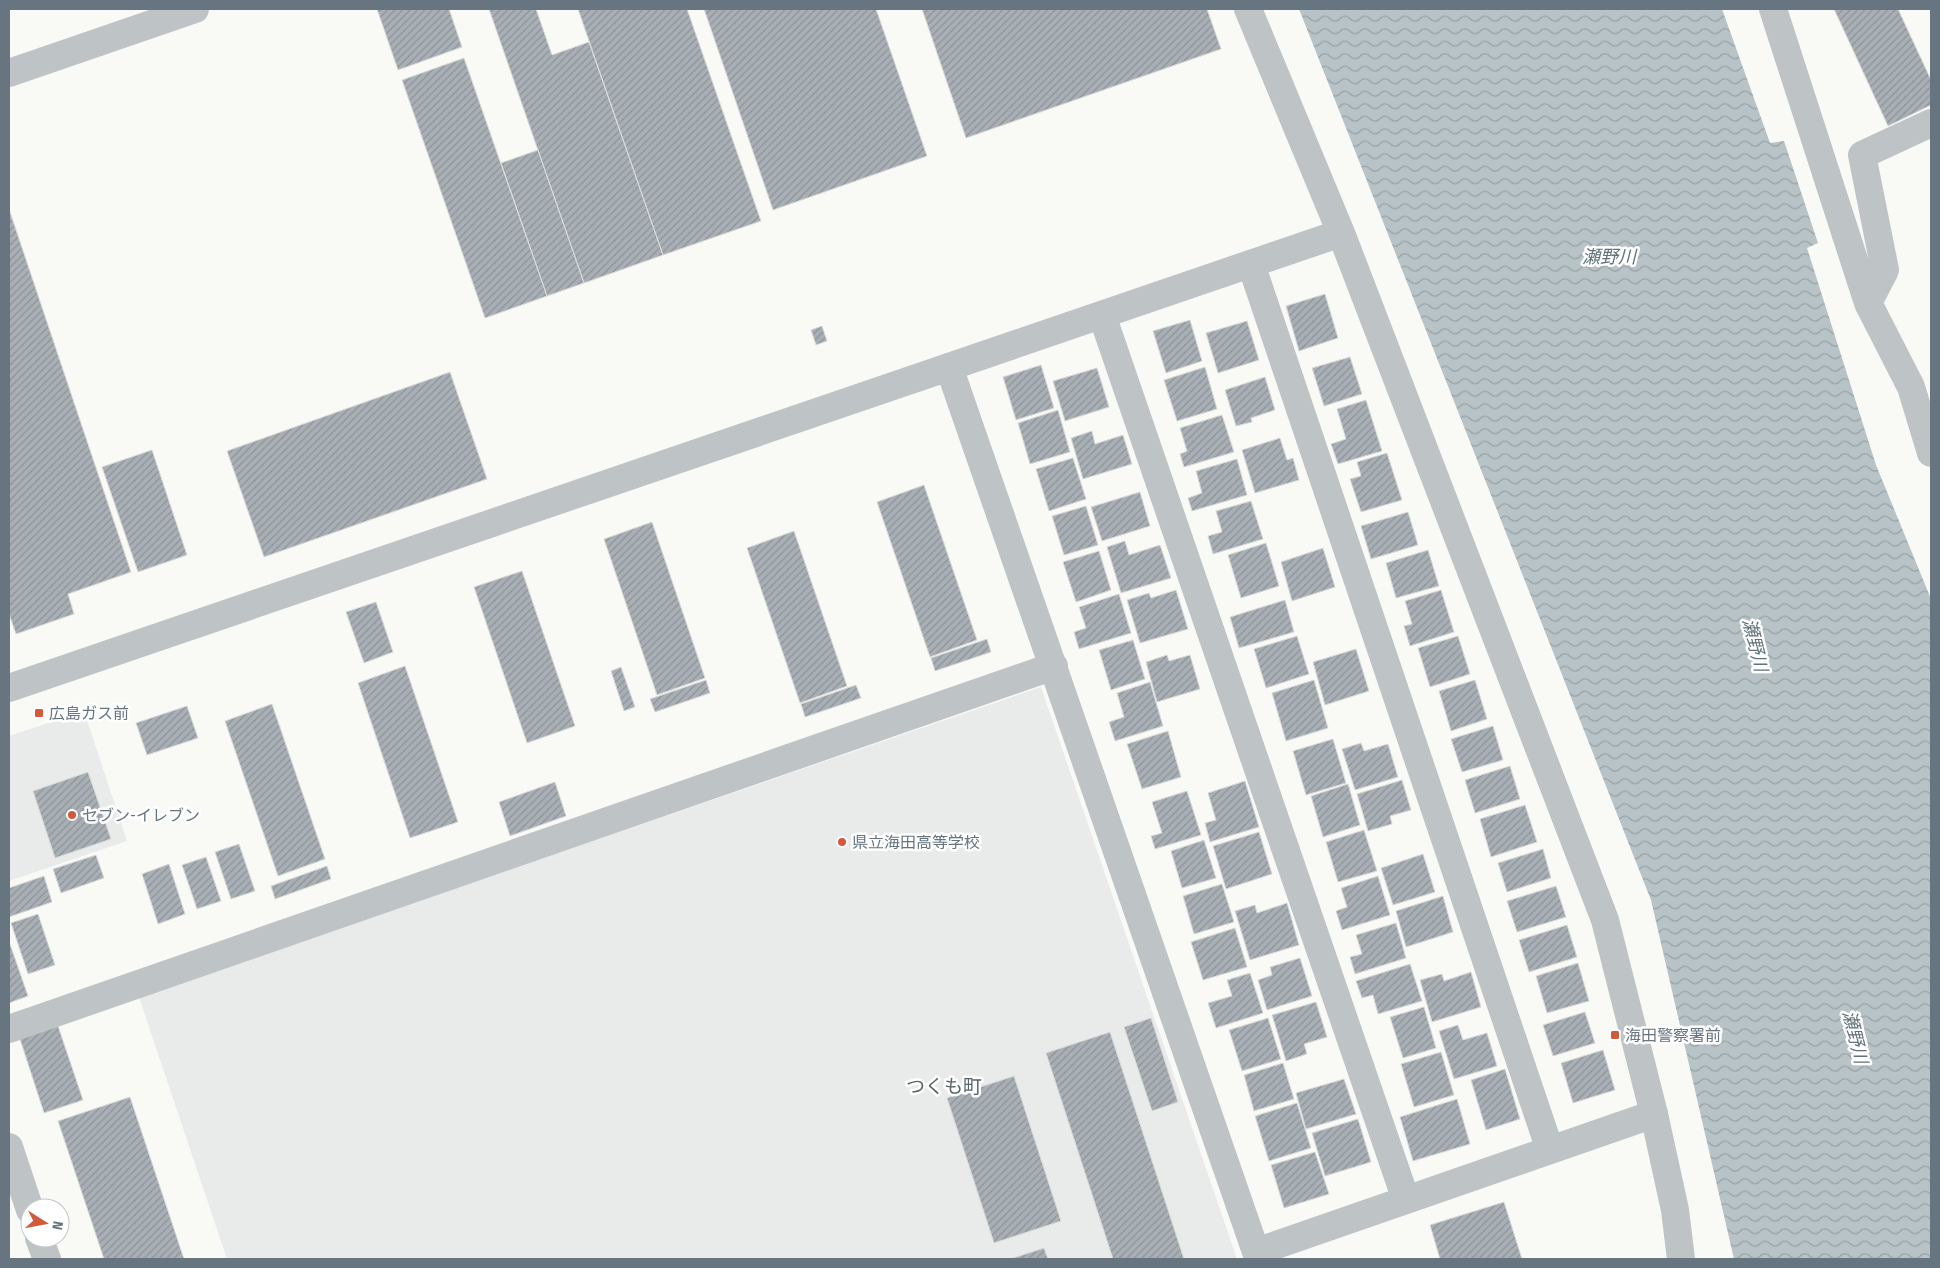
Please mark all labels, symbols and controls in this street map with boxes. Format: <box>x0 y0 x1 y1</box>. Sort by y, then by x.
water label: 瀬野川 <box>1582 246 1638 268</box>
water label: 瀬野川 <box>1738 616 1773 676</box>
place label: 広島ガス前 <box>49 704 129 723</box>
marker: 広島ガス前 <box>33 707 45 719</box>
place label: セブン-イレブン <box>82 806 200 825</box>
marker: セブン-イレブン <box>66 809 78 821</box>
place label: 県立海田高等学校 <box>852 833 980 852</box>
marker: 県立海田高等学校 <box>836 836 848 848</box>
water label: 瀬野川 <box>1838 1008 1873 1068</box>
place label: 海田警察署前 <box>1625 1026 1721 1045</box>
marker: 海田警察署前 <box>1609 1029 1621 1041</box>
district label: つくも町 <box>906 1075 982 1098</box>
north arrow <box>20 1198 70 1248</box>
text: N <box>48 1220 66 1231</box>

